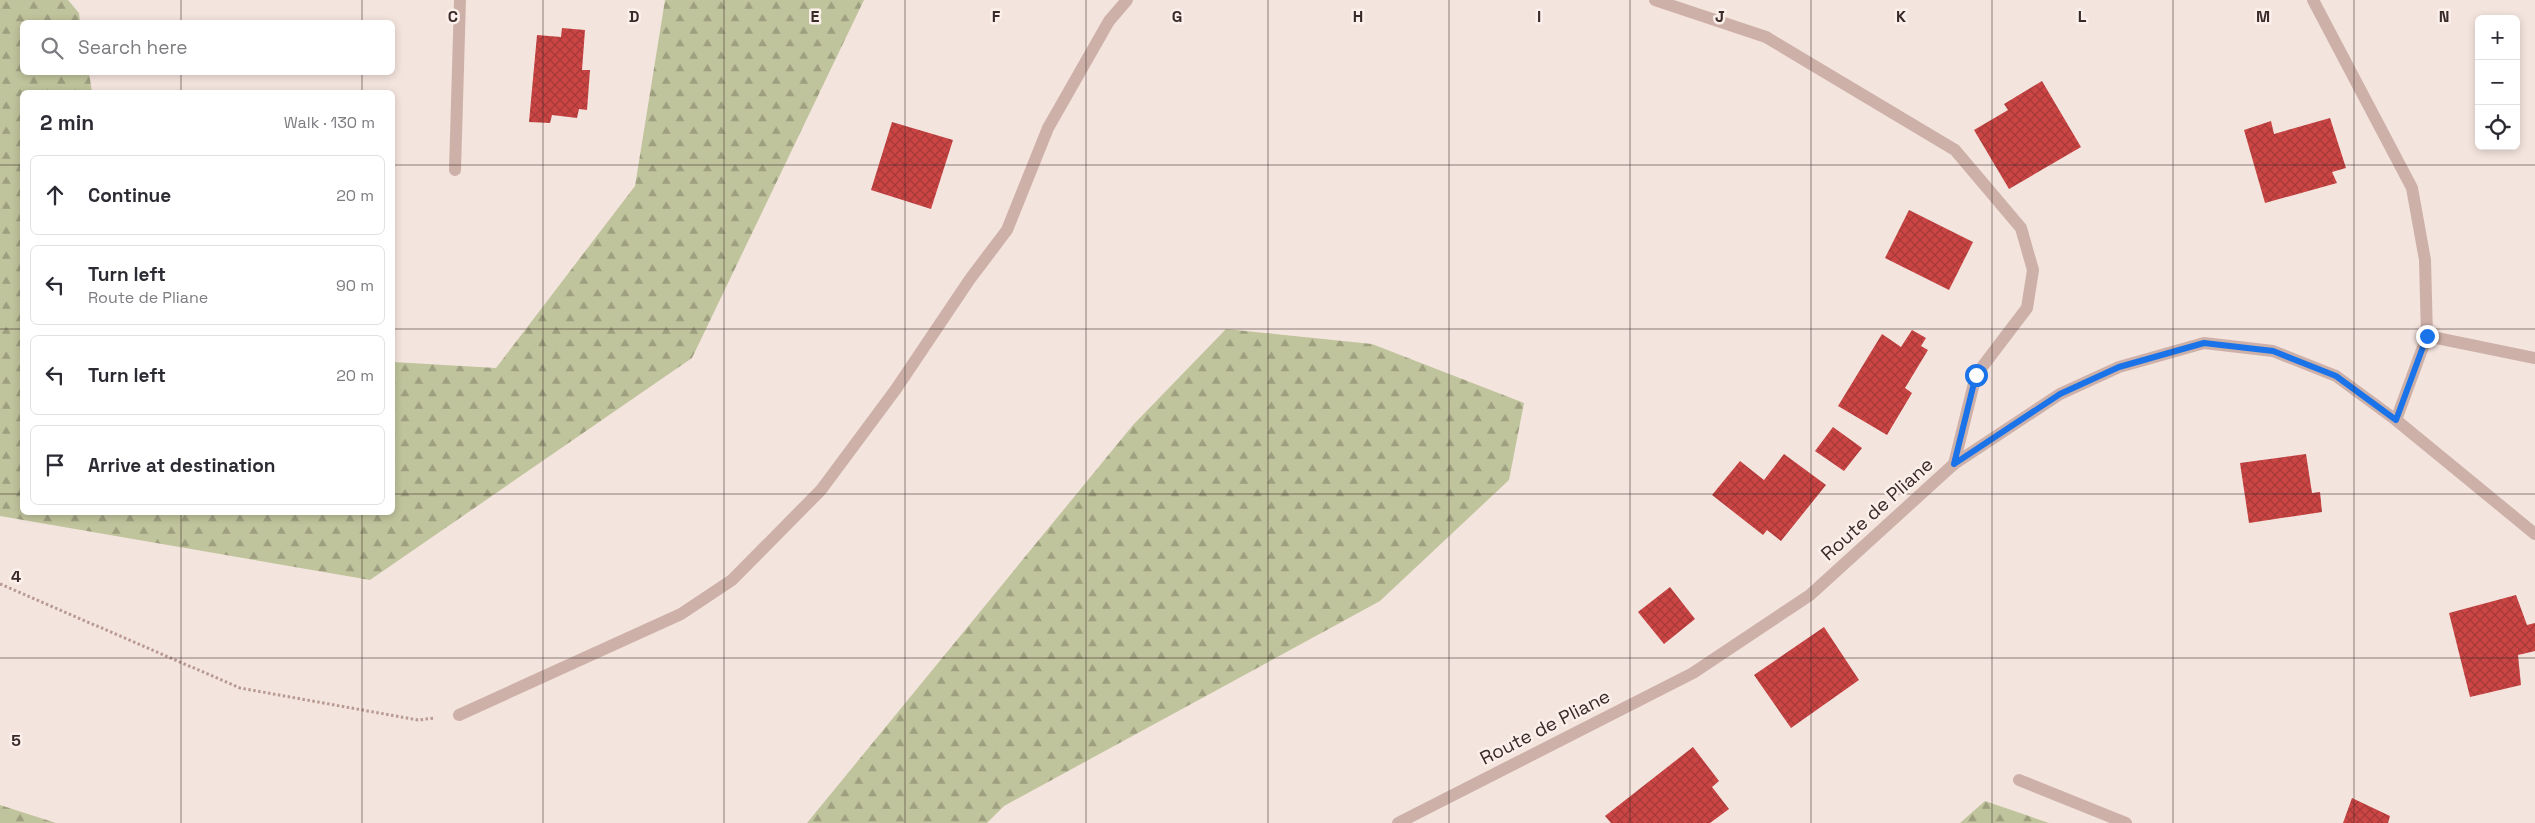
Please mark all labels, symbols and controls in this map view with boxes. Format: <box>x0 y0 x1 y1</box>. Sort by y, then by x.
text: C <box>448 6 458 27</box>
text: D <box>629 6 639 27</box>
text: E <box>811 6 820 27</box>
text: F <box>992 6 1001 27</box>
text: G <box>1172 6 1182 27</box>
text: H <box>1353 6 1363 27</box>
text: I <box>1537 6 1541 27</box>
text: J <box>1715 6 1725 27</box>
text: K <box>1896 6 1906 27</box>
text: L <box>2078 6 2087 27</box>
text: M <box>2256 6 2270 27</box>
text: N <box>2439 6 2449 27</box>
map controls <box>2475 15 2520 150</box>
button: + <box>2475 15 2520 60</box>
search box <box>20 20 395 75</box>
icon: search <box>38 34 66 62</box>
text: Search here <box>78 35 188 60</box>
button: − <box>2475 60 2520 105</box>
button: locate <box>2475 105 2520 150</box>
text: 2 min <box>40 109 94 136</box>
text: Walk · 130 m <box>284 112 375 133</box>
icon: ahead <box>41 181 69 209</box>
text: Continue <box>88 183 171 208</box>
text: 20 m <box>336 185 374 206</box>
text: Turn left <box>88 262 166 287</box>
icon: left <box>41 271 69 299</box>
text: 90 m <box>336 275 374 296</box>
text: Route de Pliane <box>88 287 208 308</box>
route end <box>2416 325 2439 348</box>
icon: left <box>41 361 69 389</box>
text: Turn left <box>88 363 166 388</box>
route start <box>1965 364 1988 387</box>
text: 20 m <box>336 365 374 386</box>
icon: arrive <box>41 451 69 479</box>
street label: Route de Pliane <box>1816 452 1938 566</box>
text: Arrive at destination <box>88 453 276 478</box>
text: 4 <box>11 566 21 587</box>
street label: Route de Pliane <box>1476 683 1614 771</box>
text: 5 <box>11 730 21 751</box>

